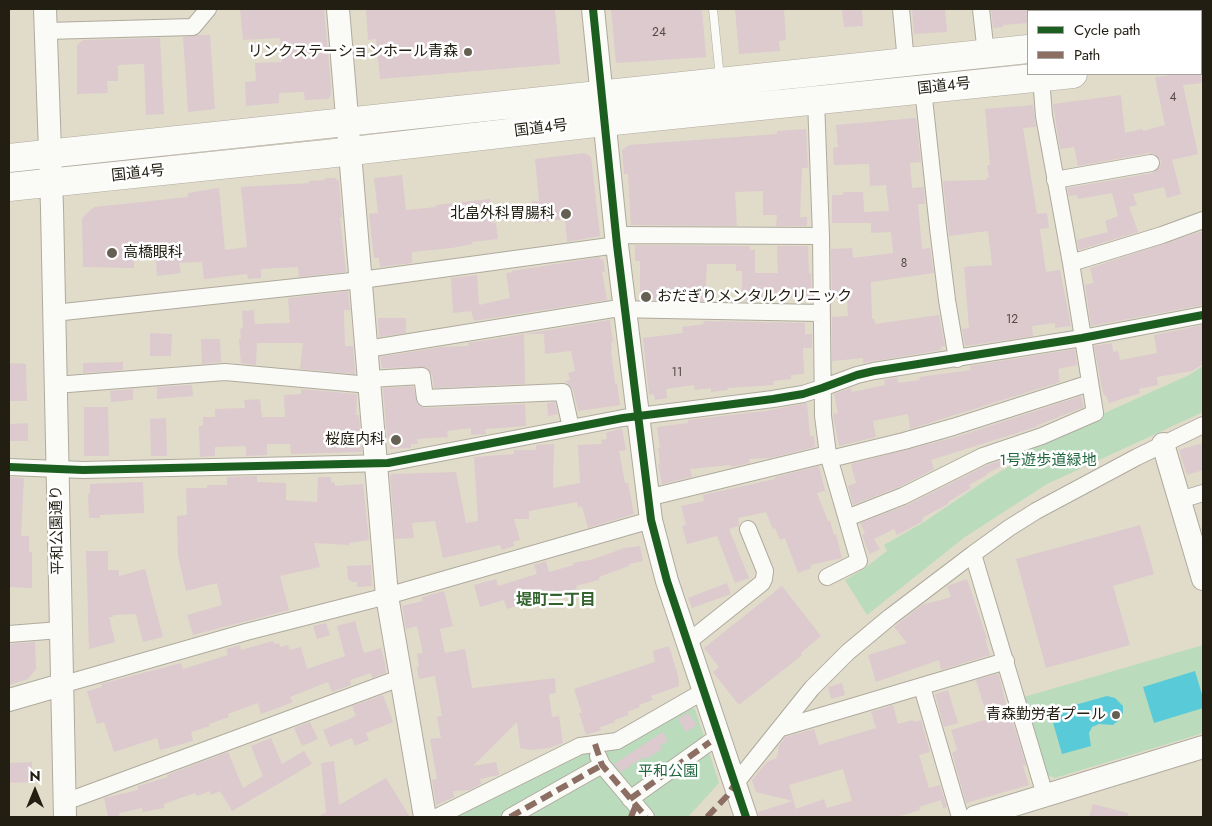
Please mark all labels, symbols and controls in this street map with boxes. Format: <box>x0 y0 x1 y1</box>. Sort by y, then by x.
legend <box>1027 10 1202 75</box>
text: Cycle path <box>1074 19 1141 41</box>
house number: 24 <box>652 26 666 40</box>
place label: リンクステーションホール青森 <box>248 43 458 61</box>
text: Path <box>1074 44 1100 66</box>
marker: リンクステーションホール青森 <box>462 46 474 58</box>
street label: 国道4号 <box>916 75 972 99</box>
house number: 4 <box>1170 91 1176 105</box>
street label: 国道4号 <box>513 117 569 141</box>
street label: 国道4号 <box>110 162 166 186</box>
place label: 北畠外科胃腸科 <box>450 205 555 223</box>
marker: 北畠外科胃腸科 <box>559 207 573 221</box>
place label: 高橋眼科 <box>123 244 183 262</box>
marker: 高橋眼科 <box>105 246 119 260</box>
house number: 8 <box>901 257 907 271</box>
place label: おだぎりメンタルクリニック <box>657 288 852 306</box>
marker: おだぎりメンタルクリニック <box>639 290 653 304</box>
house number: 12 <box>1006 313 1018 327</box>
house number: 11 <box>672 366 682 380</box>
place label: 桜庭内科 <box>325 431 385 449</box>
marker: 桜庭内科 <box>389 433 403 447</box>
park label: 1号遊歩道緑地 <box>1000 452 1096 470</box>
street label: 平和公園通り <box>48 485 68 575</box>
district label: 堤町二丁目 <box>516 591 596 611</box>
place label: 青森勤労者プール <box>986 706 1106 724</box>
marker: 青森勤労者プール <box>1110 709 1122 721</box>
park label: 平和公園 <box>638 763 698 781</box>
north arrow <box>10 766 60 816</box>
text: N <box>29 766 41 786</box>

